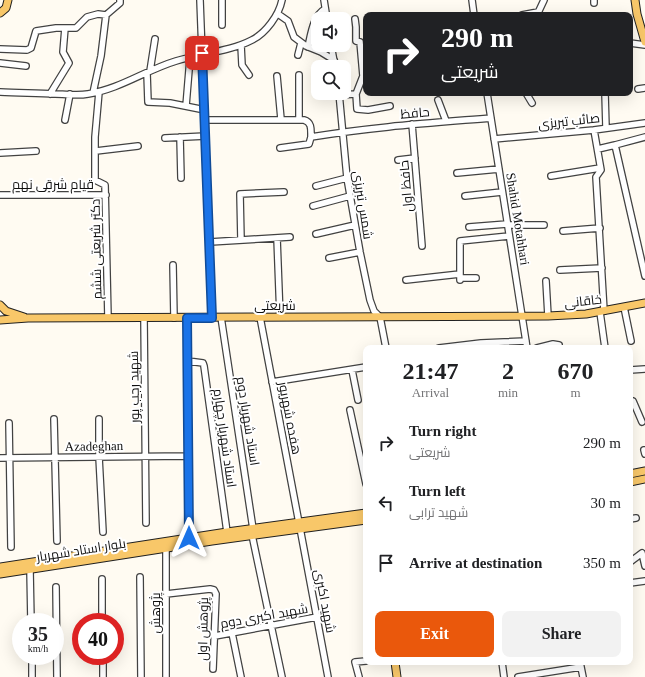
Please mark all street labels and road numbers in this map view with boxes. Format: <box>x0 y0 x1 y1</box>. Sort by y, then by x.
street label: حافظ <box>400 104 430 122</box>
street label: صائب تبریزی <box>537 110 601 132</box>
street label: حافظ اول <box>396 159 417 212</box>
street label: شمس تبریزی <box>350 170 376 240</box>
street label: Shahid Motahhari <box>503 172 533 267</box>
street label: قیام شرقی نهم <box>12 177 94 194</box>
street label: دکتر شریعتی ششم <box>88 199 106 299</box>
street label: خاقانی <box>563 292 603 310</box>
street label: شریعتی <box>254 298 296 313</box>
street label: شهید رجب پور <box>126 351 144 424</box>
street label: استاد شهریار دوم <box>232 375 262 467</box>
street label: هفده شهریور <box>275 379 304 456</box>
street label: استاد شهریار چهارم <box>209 388 239 489</box>
street label: Azadeghan <box>65 438 124 454</box>
street label: بلوار استاد شهریار <box>34 536 127 565</box>
street label: شهید اکبری <box>311 568 339 634</box>
street label: پژوهش <box>148 592 165 634</box>
street label: پژوهش اول <box>195 597 213 661</box>
street label: شهید اکبری دوم <box>219 601 310 633</box>

